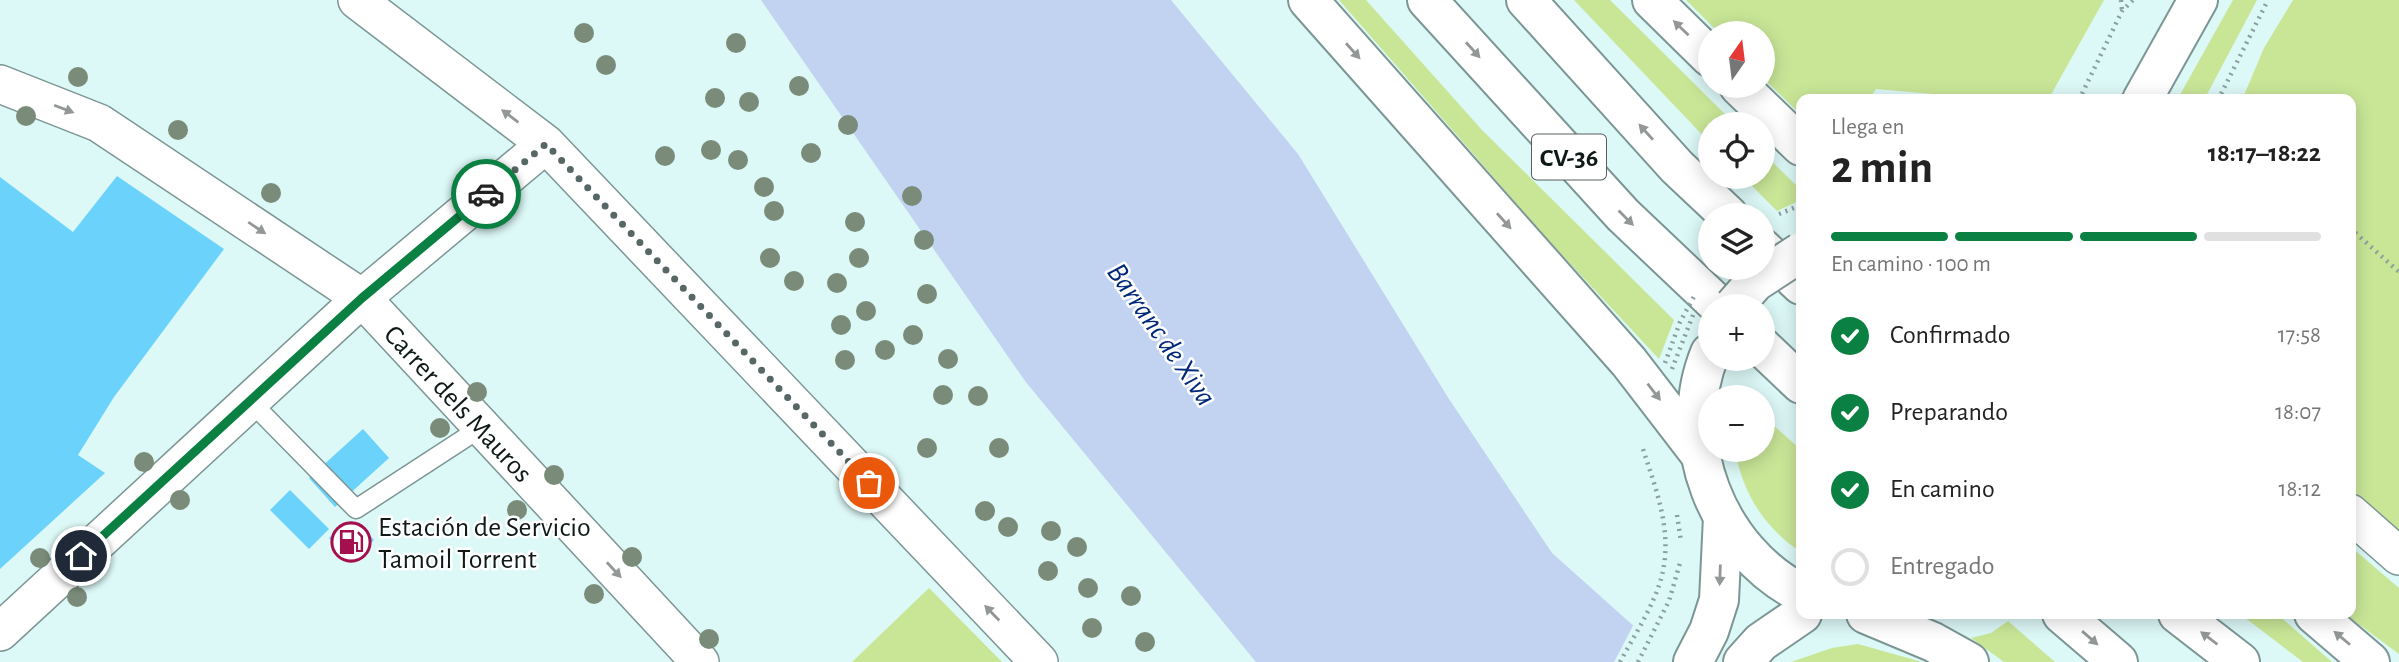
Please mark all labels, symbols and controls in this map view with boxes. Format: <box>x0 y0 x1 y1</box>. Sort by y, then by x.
one-way arrow <box>1672 20 1689 37</box>
north arrow <box>1698 21 1774 98</box>
map controls <box>1698 21 1775 462</box>
one-way arrow <box>1345 42 1361 60</box>
one-way arrow <box>1465 42 1480 59</box>
one-way arrow <box>53 104 74 115</box>
one-way arrow <box>501 109 519 123</box>
button: locate <box>1698 112 1775 189</box>
text: Llega en <box>1831 116 1904 139</box>
one-way arrow <box>1638 123 1654 141</box>
road number: CV-36 <box>1532 134 1606 180</box>
text: 18:17–18:22 <box>2208 140 2321 166</box>
text: 2 min <box>1831 145 1933 191</box>
courier <box>451 159 521 229</box>
icon: car <box>467 175 505 213</box>
button: layers <box>1698 203 1775 280</box>
one-way arrow <box>1618 210 1635 227</box>
one-way arrow <box>1496 212 1512 229</box>
one-way arrow <box>247 221 266 234</box>
text: En camino · 100 m <box>1831 253 1991 276</box>
water label: Barranc de Xiva <box>1101 258 1221 411</box>
button: + <box>1698 294 1775 371</box>
icon: check <box>1831 317 1869 355</box>
street label: Carrer dels Mauros <box>378 321 537 488</box>
text: Confirmado <box>1890 322 2011 348</box>
text: 17:58 <box>2278 324 2321 347</box>
one-way arrow <box>1647 383 1662 401</box>
button: − <box>1698 385 1775 462</box>
icon: check <box>1831 394 1869 432</box>
text: Preparando <box>1890 399 2008 425</box>
text: 18:07 <box>2275 401 2321 424</box>
pin <box>839 453 899 513</box>
icon: bag <box>850 464 888 502</box>
icon: check <box>1831 471 1869 509</box>
text: En camino <box>1890 476 1995 502</box>
text: 18:12 <box>2279 478 2321 501</box>
place label: Estación de Servicio Tamoil Torrent <box>378 514 591 574</box>
fuel station icon: Estación de Servicio Tamoil Torrent <box>330 521 372 563</box>
pin <box>51 526 111 586</box>
icon: home <box>62 537 100 575</box>
text: Entregado <box>1890 553 1995 579</box>
one-way arrow <box>606 561 622 578</box>
one-way arrow <box>1714 564 1726 586</box>
one-way arrow <box>984 604 1001 621</box>
one-way arrow <box>2082 630 2099 645</box>
one-way arrow <box>2333 631 2350 646</box>
one-way arrow <box>2200 632 2218 646</box>

